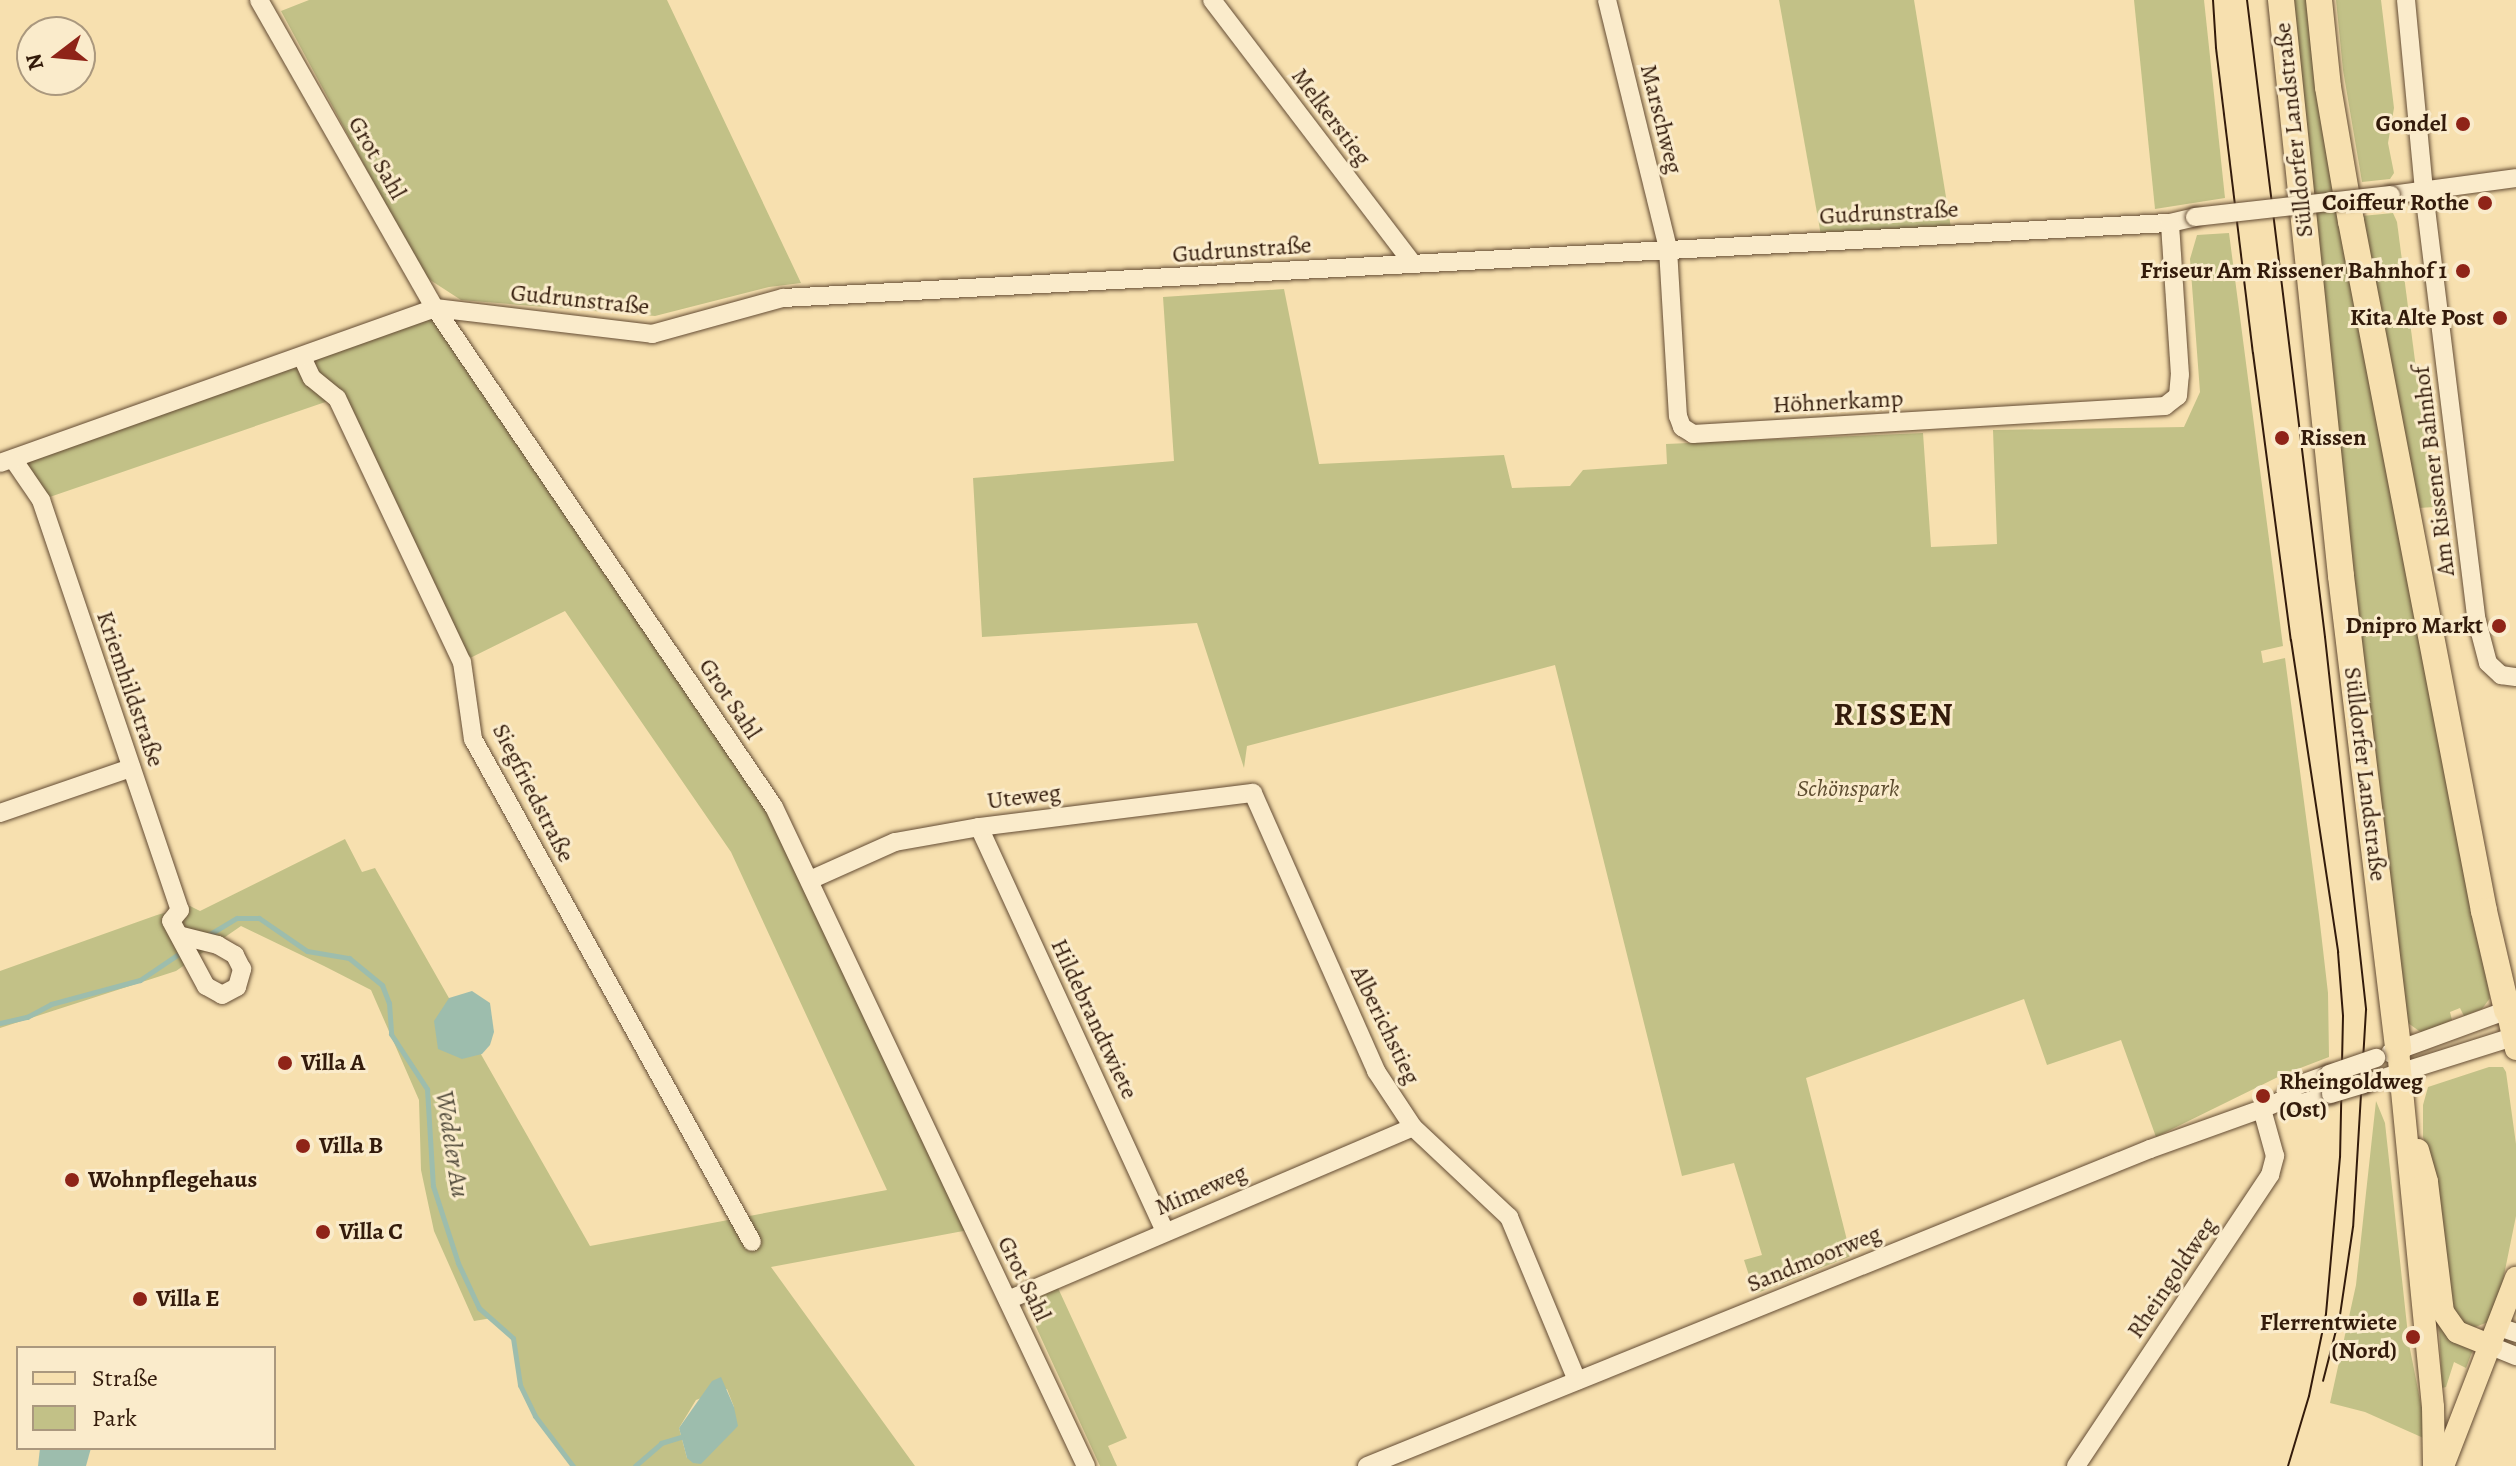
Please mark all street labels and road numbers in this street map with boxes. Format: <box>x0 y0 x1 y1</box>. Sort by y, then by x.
street label: Sülldorfer Landstraße <box>2268 21 2320 239</box>
street label: Marschweg <box>1634 61 1688 177</box>
street label: Melkerstieg <box>1285 63 1377 171</box>
street label: Grot Sahl <box>342 111 412 205</box>
street label: Gudrunstraße <box>1819 195 1959 231</box>
street label: Gudrunstraße <box>1171 231 1313 269</box>
street label: Gudrunstraße <box>509 278 651 322</box>
street label: Am Rissener Bahnhof <box>2407 364 2461 578</box>
street label: Höhnerkamp <box>1772 384 1904 420</box>
street label: Kriemhildstraße <box>90 607 170 771</box>
street label: Grot Sahl <box>693 653 767 745</box>
street label: Sülldorfer Landstraße <box>2338 665 2392 883</box>
street label: Siegfriedstraße <box>486 719 580 867</box>
street label: Uteweg <box>985 778 1063 816</box>
street label: Hildebrandtwiete <box>1044 934 1144 1104</box>
street label: Alberichstieg <box>1344 961 1426 1089</box>
street label: Mimeweg <box>1151 1158 1251 1222</box>
street label: Rheingoldweg <box>2121 1212 2223 1344</box>
street label: Sandmoorweg <box>1743 1219 1885 1299</box>
street label: Grot Sahl <box>991 1232 1057 1326</box>

